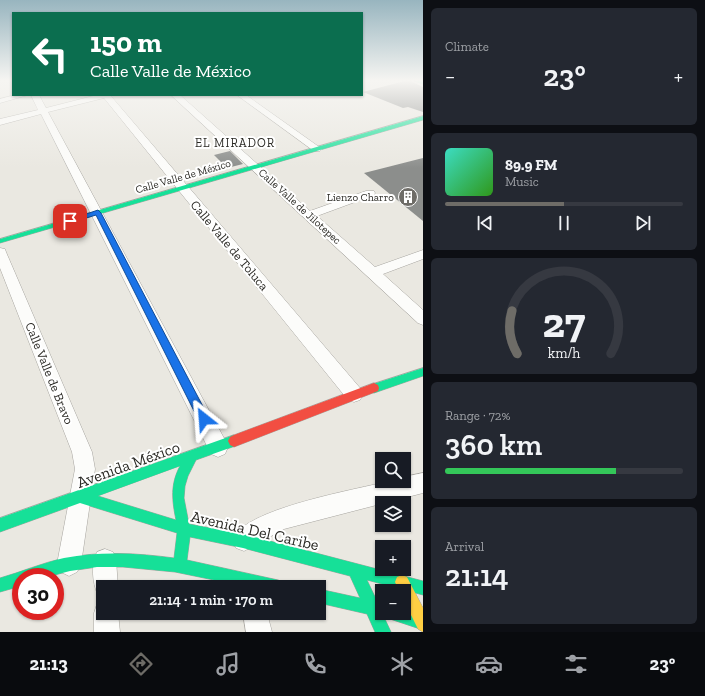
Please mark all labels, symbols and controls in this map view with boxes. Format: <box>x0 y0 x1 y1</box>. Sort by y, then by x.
text: 150 m <box>90 26 162 59</box>
icon: left <box>24 28 76 80</box>
text: Climate <box>445 39 489 54</box>
text: 23° <box>543 58 586 94</box>
text: Calle Valle de México <box>90 60 251 82</box>
text: − <box>445 63 455 90</box>
text: + <box>674 63 683 90</box>
district label: EL MIRADOR <box>195 136 275 150</box>
text: 89.9 FM <box>505 156 557 174</box>
street label: Calle Valle de México <box>134 157 233 196</box>
street label: Calle Valle de Jilotepec <box>256 166 344 247</box>
text: Music <box>505 174 539 189</box>
building icon: Lienzo Charro <box>397 186 419 208</box>
place label: Lienzo Charro <box>327 191 394 204</box>
street label: Calle Valle de Toluca <box>188 197 272 294</box>
pin <box>53 204 87 238</box>
icon: arrive <box>59 210 81 232</box>
icon: previous <box>474 212 496 234</box>
icon: pause <box>553 212 575 234</box>
icon: next <box>632 212 654 234</box>
text: 27 <box>543 298 586 348</box>
street label: Calle Valle de Bravo <box>22 320 77 427</box>
text: km/h <box>548 345 580 362</box>
position arrow <box>183 398 225 440</box>
text: Range · 72% <box>445 408 510 423</box>
text: 360 km <box>445 427 542 463</box>
street label: Avenida México <box>74 437 182 492</box>
map controls <box>375 452 411 620</box>
button: search <box>375 452 411 488</box>
button: layers <box>375 496 411 532</box>
street label: Avenida Del Caribe <box>189 507 321 554</box>
text: Arrival <box>445 539 484 554</box>
button: + <box>375 540 411 576</box>
text: 21:14 <box>445 558 509 594</box>
speed limit sign: 30 <box>12 568 64 620</box>
button: − <box>375 584 411 620</box>
text: 21:14 · 1 min · 170 m <box>149 591 273 609</box>
icon: directions <box>127 650 155 678</box>
icon: music <box>214 650 242 678</box>
icon: phone <box>301 650 329 678</box>
icon: climate <box>388 650 416 678</box>
icon: car <box>475 650 503 678</box>
icon: filters <box>562 650 590 678</box>
text: 21:13 <box>30 653 68 675</box>
text: 23° <box>650 653 675 675</box>

